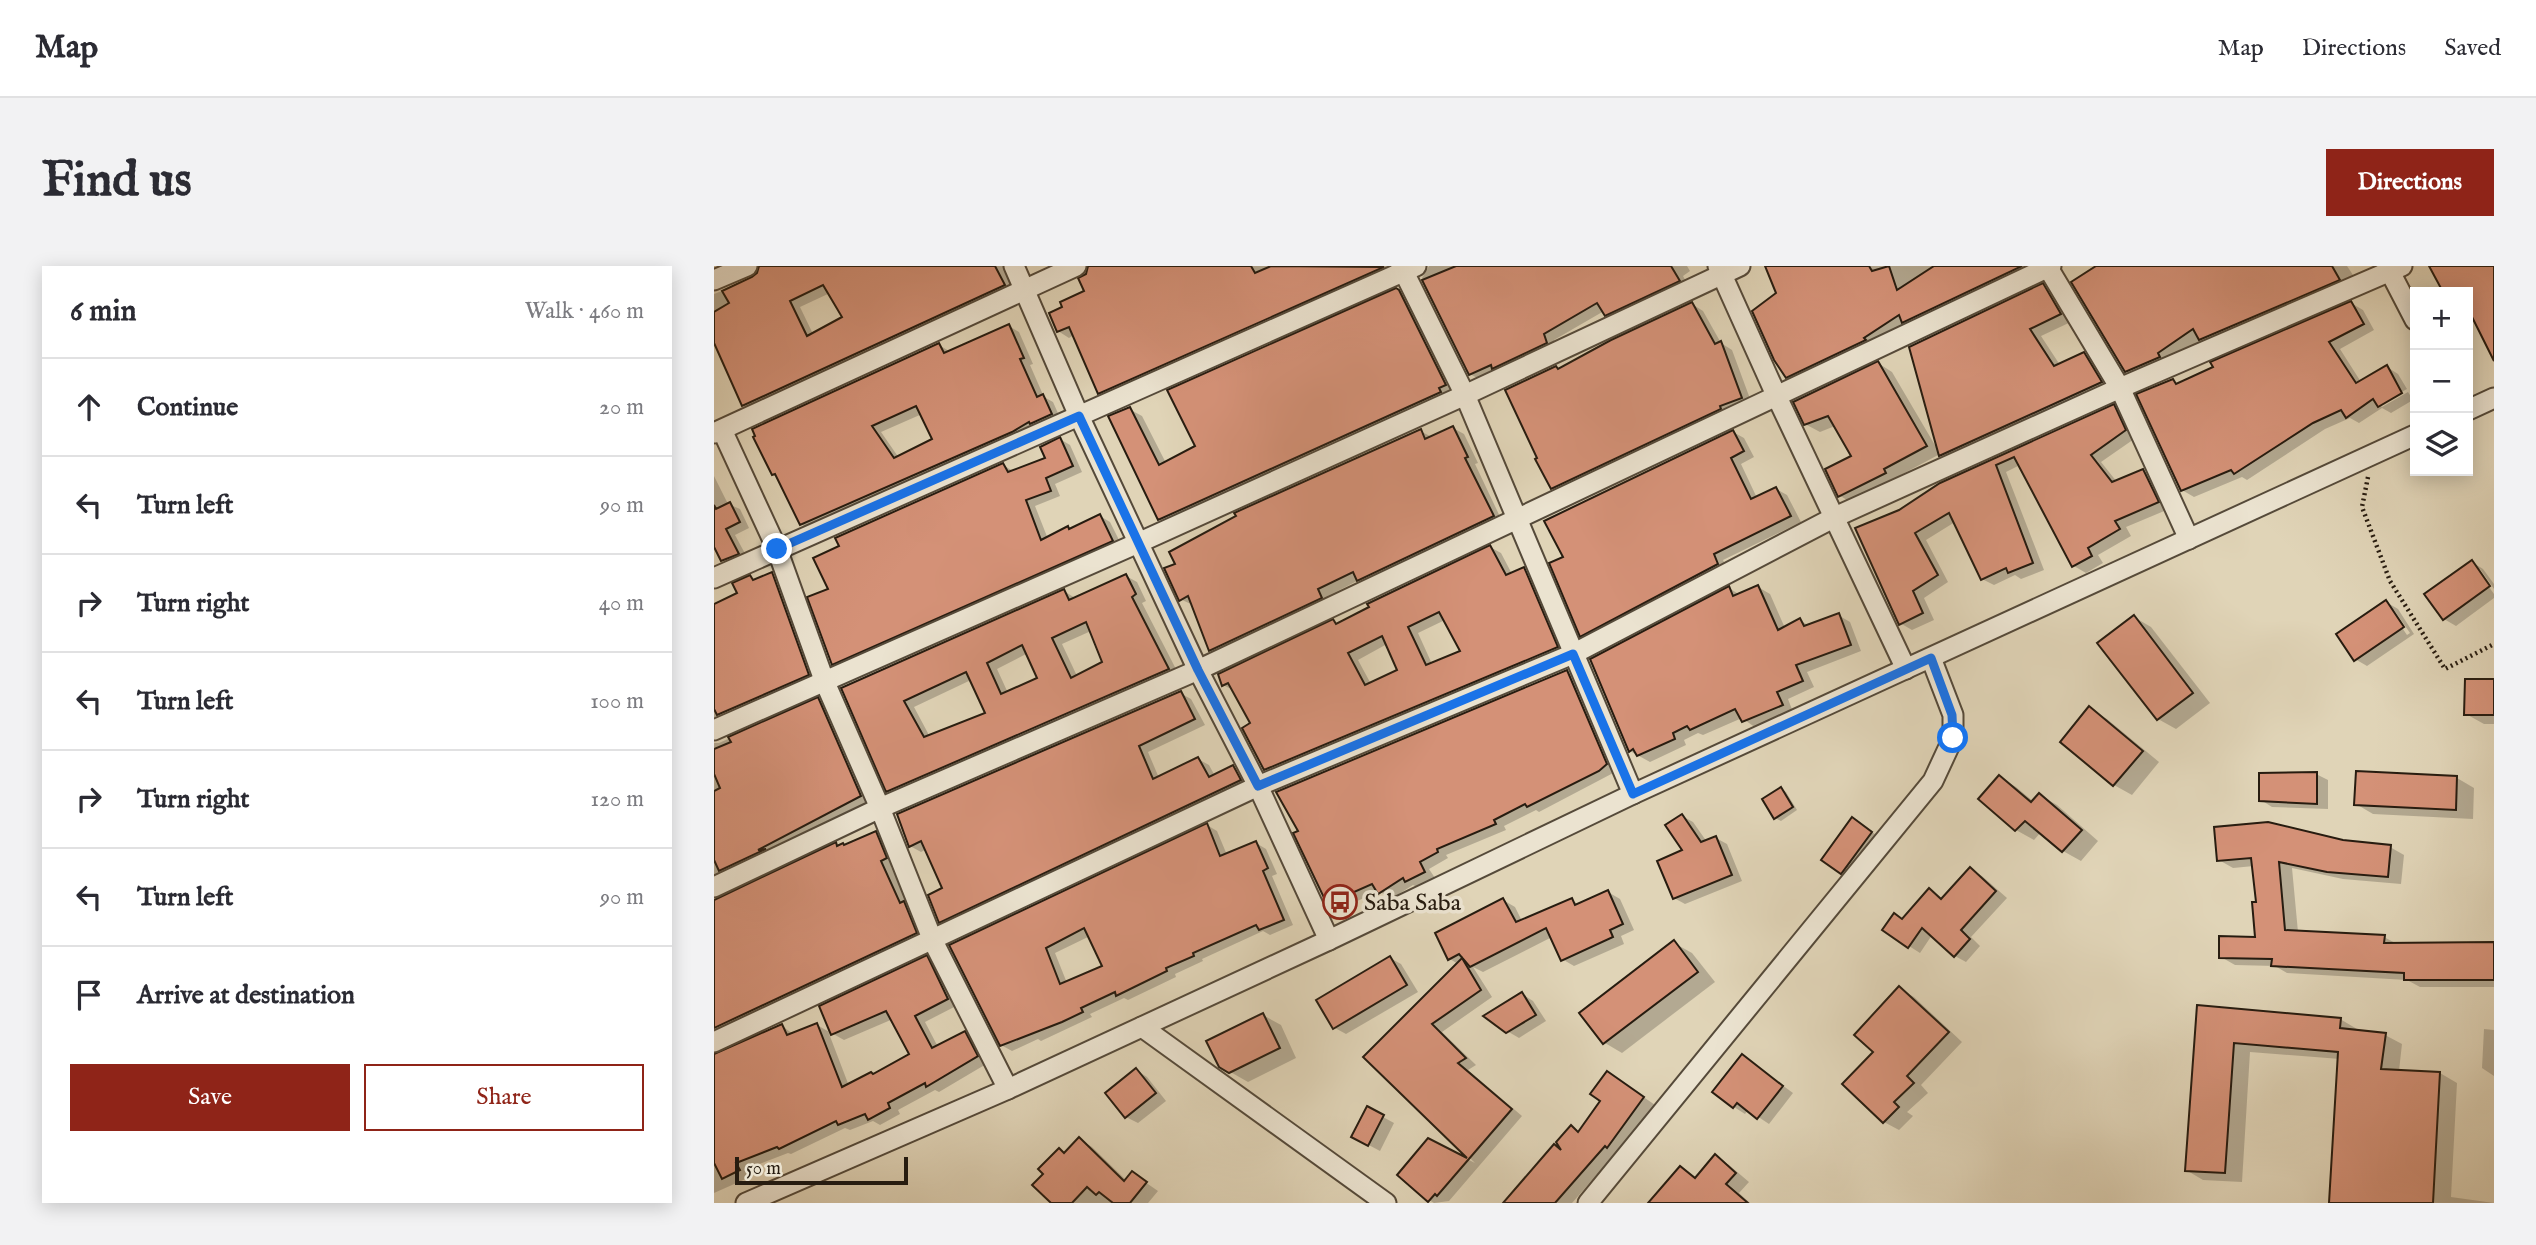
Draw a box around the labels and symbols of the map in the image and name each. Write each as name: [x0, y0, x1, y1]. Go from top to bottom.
route end: [761, 533, 792, 564]
route start: [1937, 722, 1968, 753]
bus stop icon: Saba Saba: [1321, 883, 1359, 921]
place label: Saba Saba: [1364, 888, 1462, 919]
scale bar: [735, 1154, 908, 1186]

